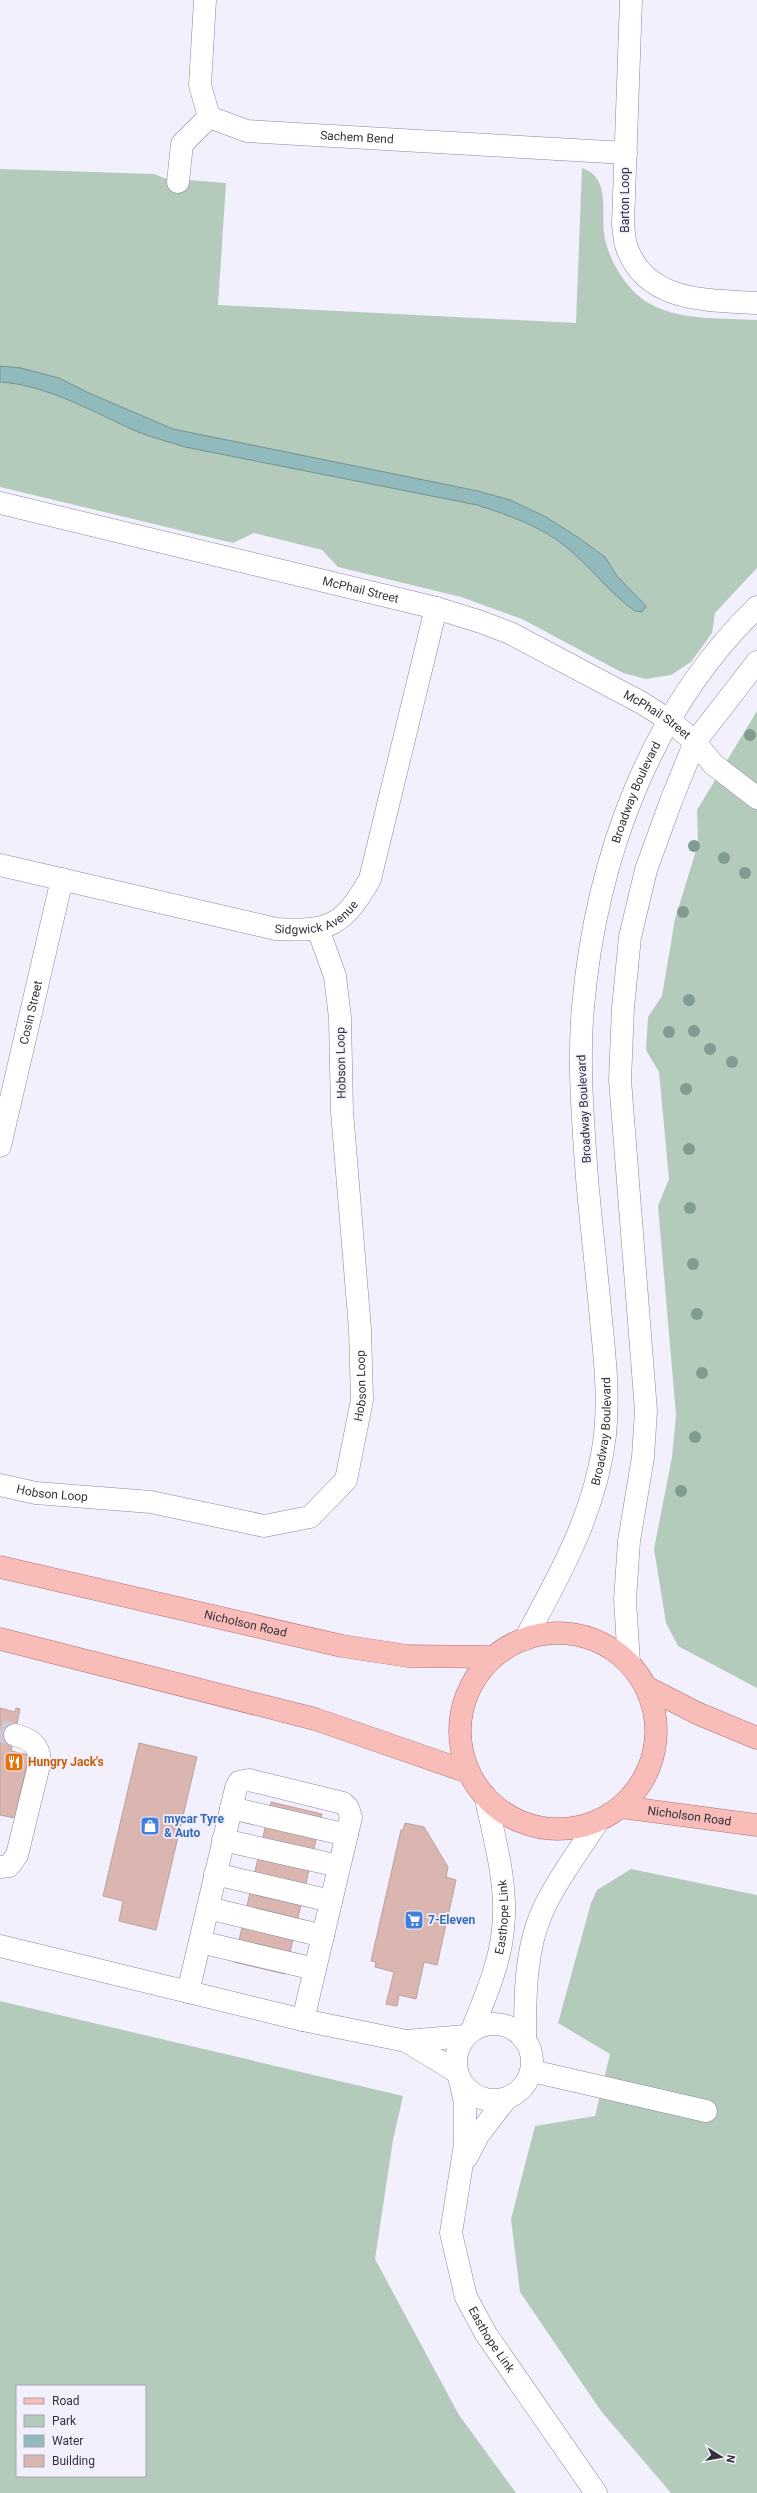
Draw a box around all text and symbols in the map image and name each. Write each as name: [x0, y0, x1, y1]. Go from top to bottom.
street label: Sachem Bend: [320, 128, 394, 147]
street label: Barton Loop: [618, 167, 632, 233]
street label: McPhail Street: [321, 574, 400, 606]
street label: McPhail Street: [621, 687, 693, 742]
street label: Broadway Boulevard: [609, 739, 663, 845]
street label: Sidgwick Avenue: [274, 898, 361, 937]
street label: Cosin Street: [17, 979, 45, 1046]
street label: Hobson Loop: [333, 1027, 349, 1099]
street label: Broadway Boulevard: [574, 1054, 594, 1164]
street label: Hobson Loop: [351, 1350, 369, 1423]
street label: Broadway Boulevard: [588, 1377, 614, 1487]
street label: Hobson Loop: [15, 1482, 89, 1504]
street label: Nicholson Road: [203, 1607, 288, 1640]
restaurant icon: Hungry Jack's: [3, 1751, 25, 1773]
place label: Hungry Jack's: [28, 1755, 104, 1769]
street label: Nicholson Road: [647, 1804, 732, 1829]
place label: mycar Tyre & Auto: [164, 1812, 224, 1840]
shop icon: mycar Tyre & Auto: [139, 1815, 161, 1837]
street label: Easthope Link: [492, 1878, 511, 1956]
supermarket icon: 7-Eleven: [403, 1909, 425, 1931]
place label: 7-Eleven: [428, 1913, 475, 1927]
street label: Easthope Link: [466, 2304, 518, 2376]
legend: [16, 2385, 146, 2477]
text: Road: [52, 2394, 80, 2408]
text: Park: [52, 2414, 77, 2428]
text: Water: [52, 2434, 83, 2448]
north arrow: [701, 2437, 741, 2477]
text: Building: [52, 2454, 95, 2468]
text: N: [723, 2454, 737, 2464]

